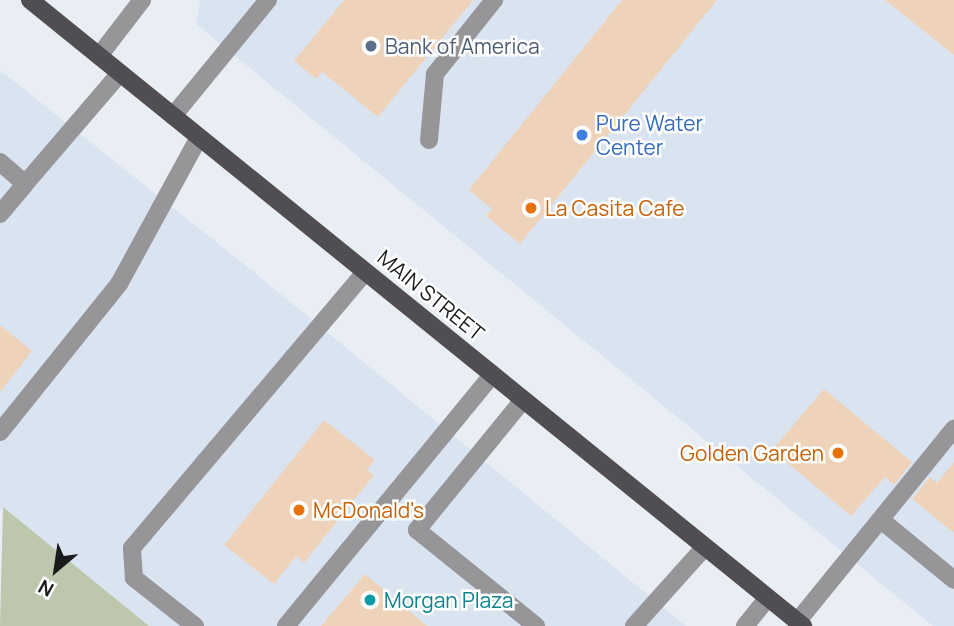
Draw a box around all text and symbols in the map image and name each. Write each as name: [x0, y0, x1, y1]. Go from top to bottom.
place label: Bank of America: [385, 33, 540, 59]
marker: Bank of America: [363, 38, 379, 54]
place label: Pure Water Center: [596, 110, 703, 160]
marker: Pure Water Center: [574, 127, 590, 143]
place label: La Casita Cafe: [545, 195, 684, 221]
marker: La Casita Cafe: [523, 200, 539, 216]
street label: MAIN STREET: [373, 244, 489, 346]
place label: Golden Garden: [680, 440, 824, 466]
marker: Golden Garden: [830, 445, 846, 461]
place label: McDonald's: [313, 497, 424, 523]
marker: McDonald's: [291, 502, 307, 518]
north arrow: [21, 535, 91, 605]
text: N: [34, 574, 58, 603]
place label: Morgan Plaza: [384, 587, 513, 613]
marker: Morgan Plaza: [362, 592, 378, 608]

